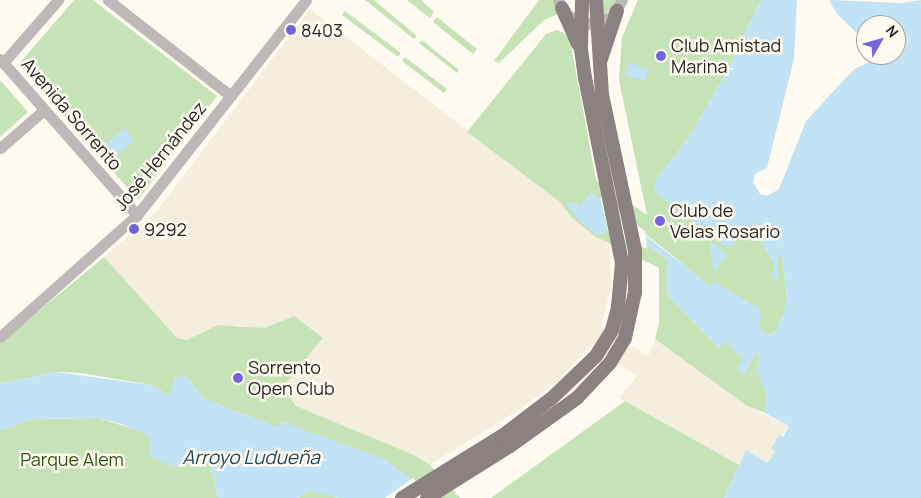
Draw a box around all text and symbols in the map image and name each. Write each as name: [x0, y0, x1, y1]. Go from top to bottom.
north arrow: [856, 15, 906, 65]
place label: 8403: [301, 19, 343, 41]
text: N: [882, 21, 903, 41]
marker: 8403: [285, 24, 297, 36]
place label: Club Amistad Marina: [671, 35, 781, 78]
marker: Club Amistad Marina: [655, 50, 667, 62]
street label: Avenida Sorrento: [17, 53, 127, 175]
street label: José Hernández: [109, 97, 211, 215]
place label: Club de Velas Rosario: [670, 200, 780, 242]
marker: Club de Velas Rosario: [654, 215, 666, 227]
place label: 9292: [144, 218, 187, 240]
marker: 9292: [128, 223, 140, 235]
place label: Sorrento Open Club: [248, 357, 335, 399]
marker: Sorrento Open Club: [232, 372, 244, 384]
water label: Arroyo Ludueña: [182, 447, 320, 469]
park label: Parque Alem: [20, 448, 124, 470]

